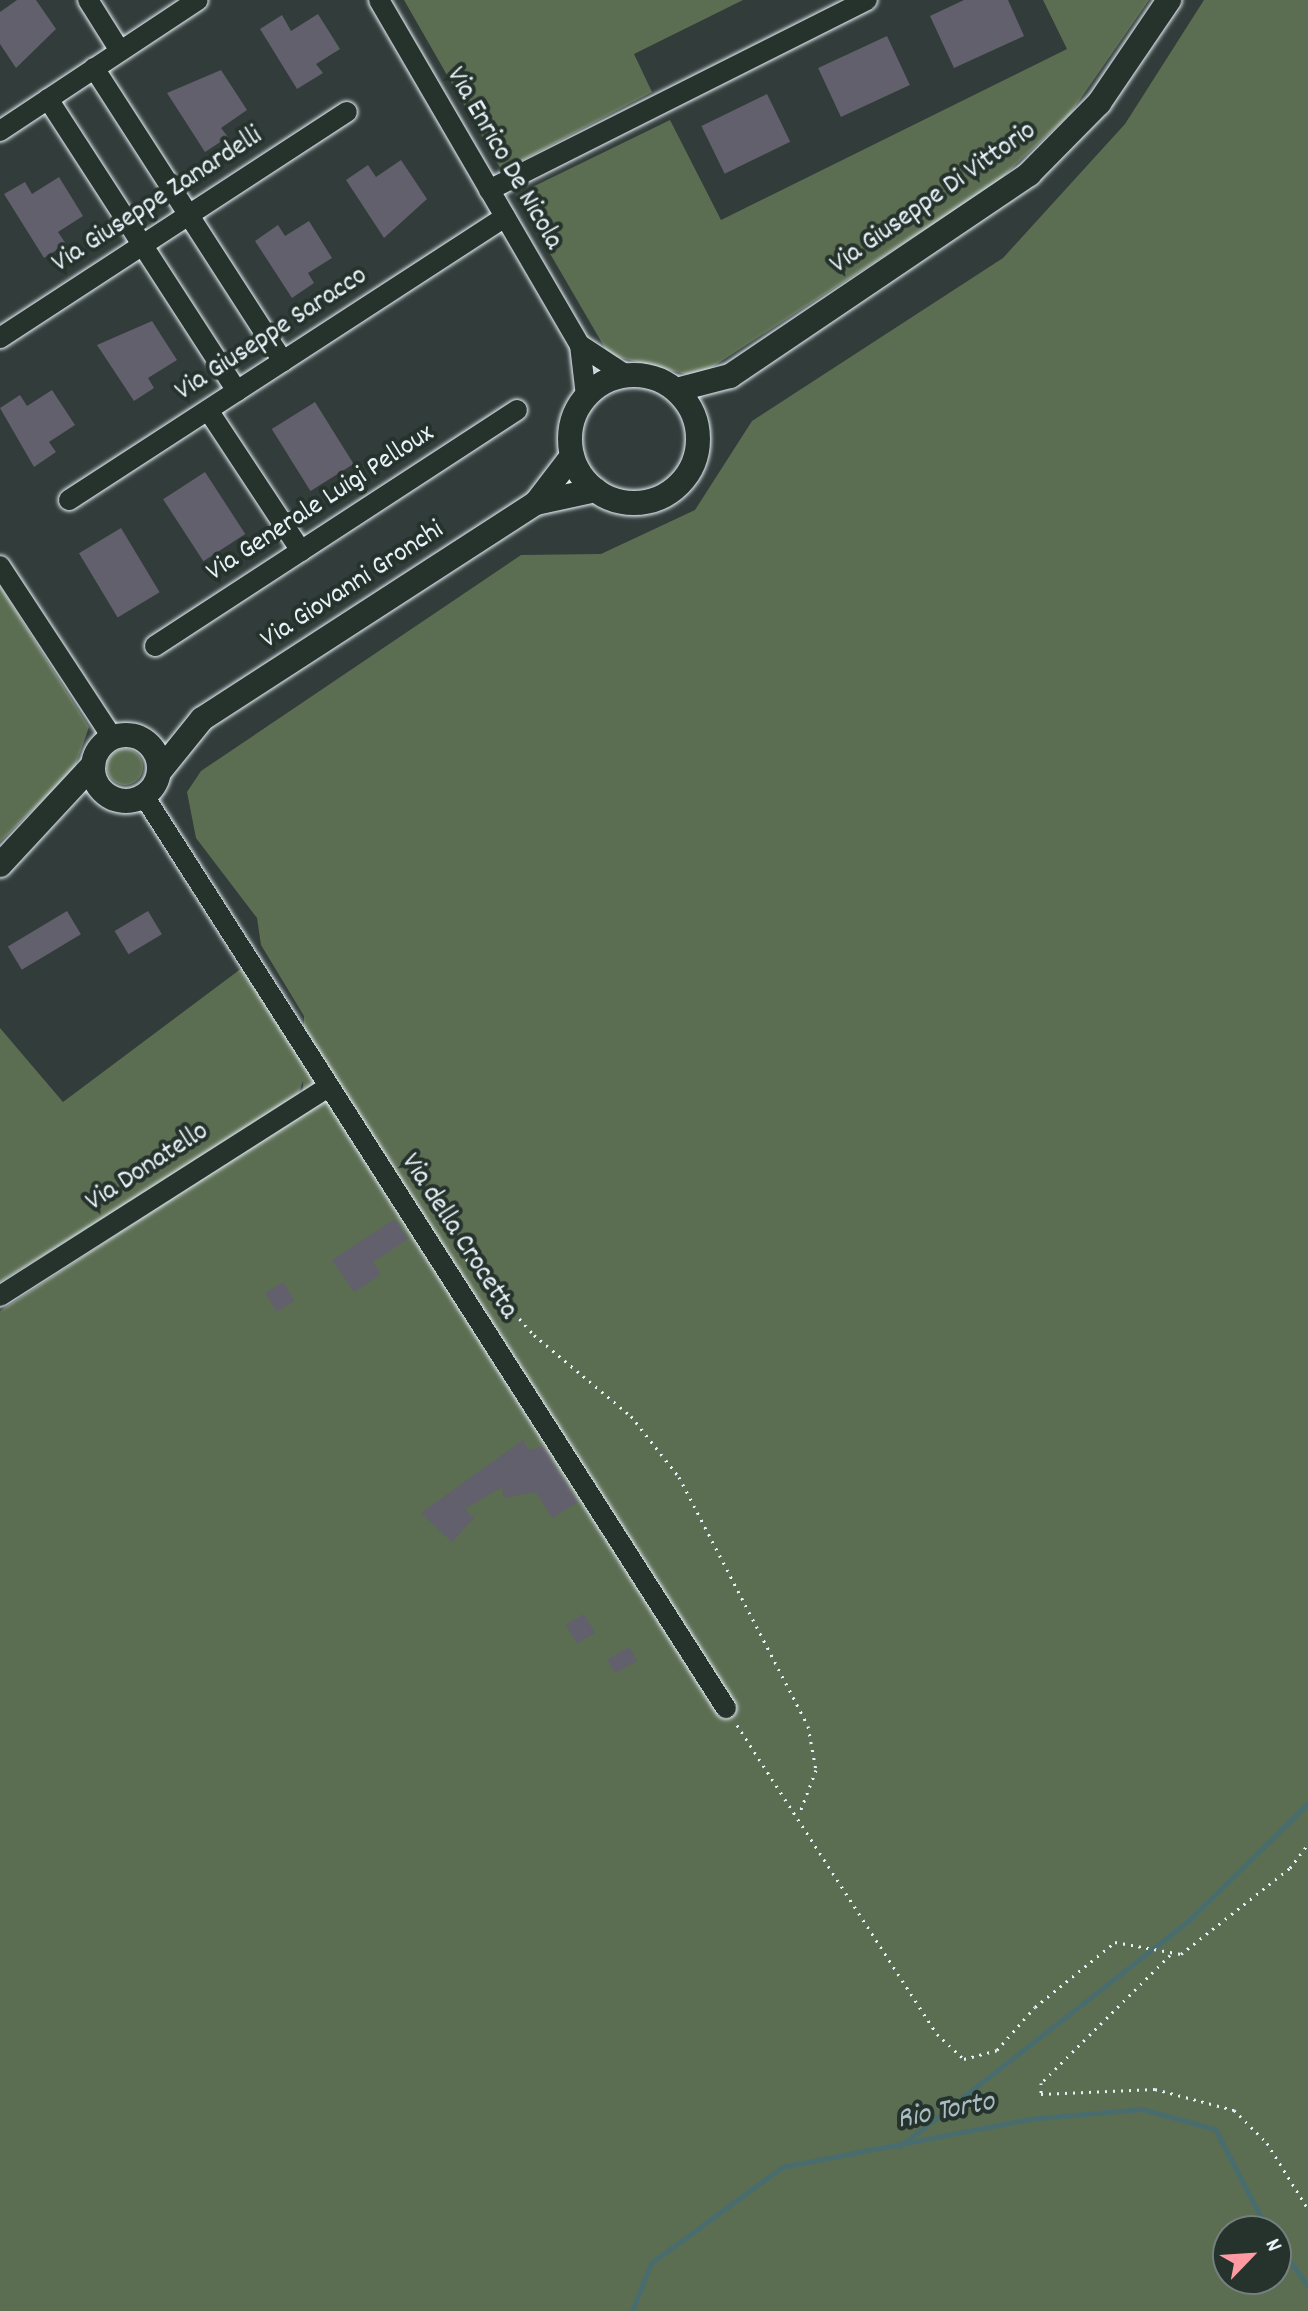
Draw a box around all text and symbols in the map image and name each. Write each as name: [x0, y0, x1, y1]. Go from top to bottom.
street label: Via Enrico De Nicola: [437, 62, 569, 256]
street label: Via Giuseppe Di Vittorio: [825, 115, 1043, 283]
street label: Via Giuseppe Zanardelli: [47, 120, 269, 282]
street label: Via Giuseppe Saracco: [170, 260, 374, 410]
street label: Via Generale Luigi Pelloux: [201, 418, 441, 590]
street label: Via Giovanni Gronchi: [255, 514, 451, 658]
street label: Via Donatello: [80, 1116, 216, 1220]
street label: Via della Crocetta: [392, 1148, 524, 1326]
water label: Rio Torto: [894, 2086, 998, 2140]
north arrow: [1212, 2215, 1292, 2295]
text: N: [1256, 2234, 1289, 2257]

